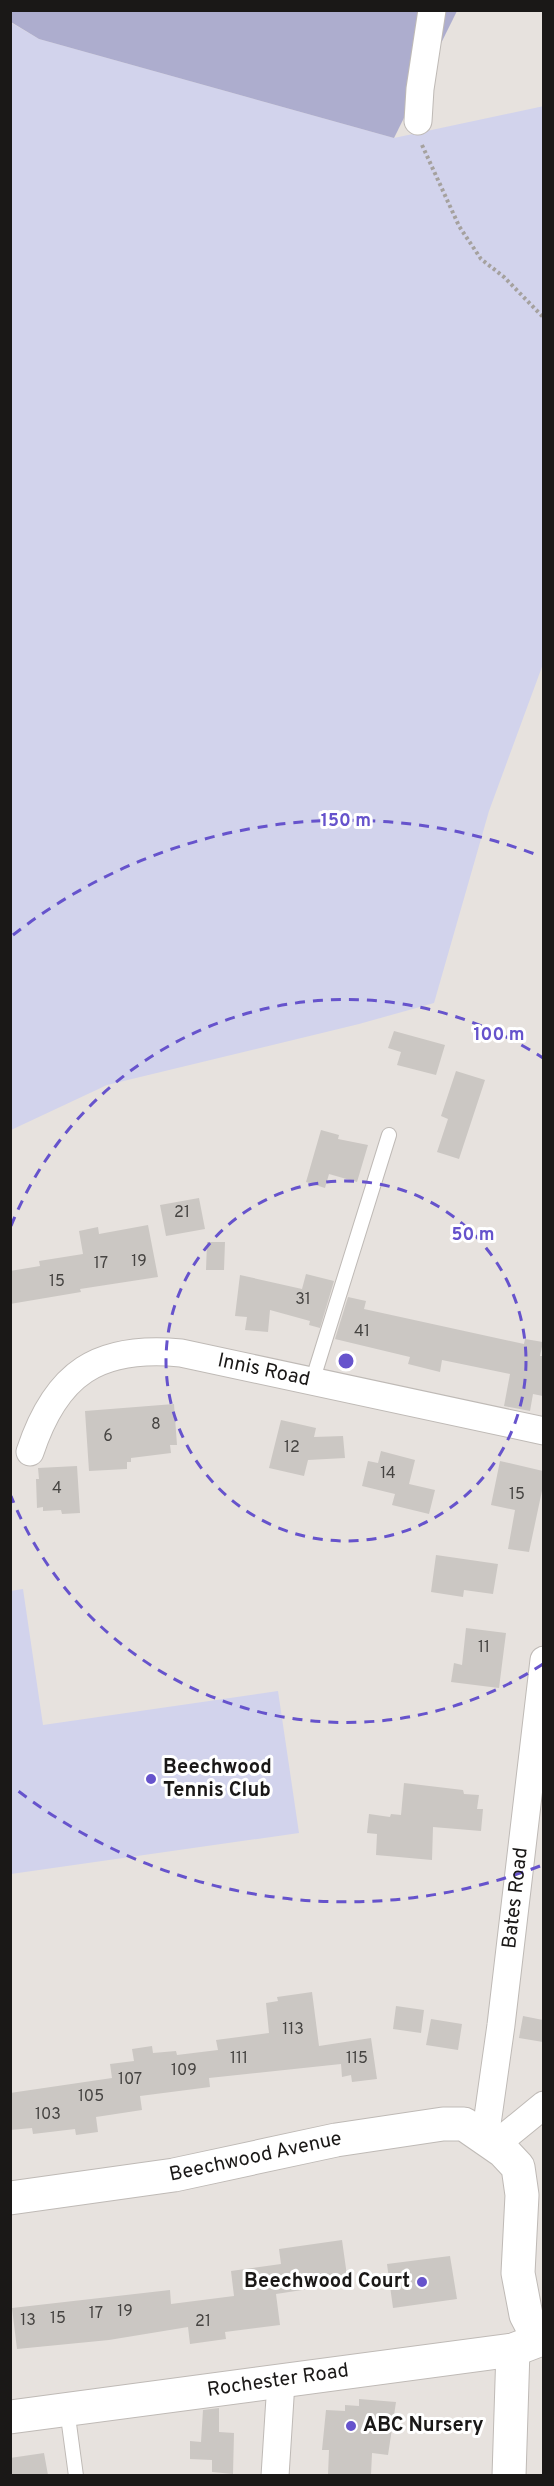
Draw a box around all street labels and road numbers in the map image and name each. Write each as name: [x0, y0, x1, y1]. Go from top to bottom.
street label: Innis Road: [215, 1348, 312, 1393]
street label: Bates Road: [497, 1846, 535, 1950]
street label: Beechwood Avenue: [167, 2126, 343, 2189]
street label: Rochester Road: [206, 2358, 350, 2404]

